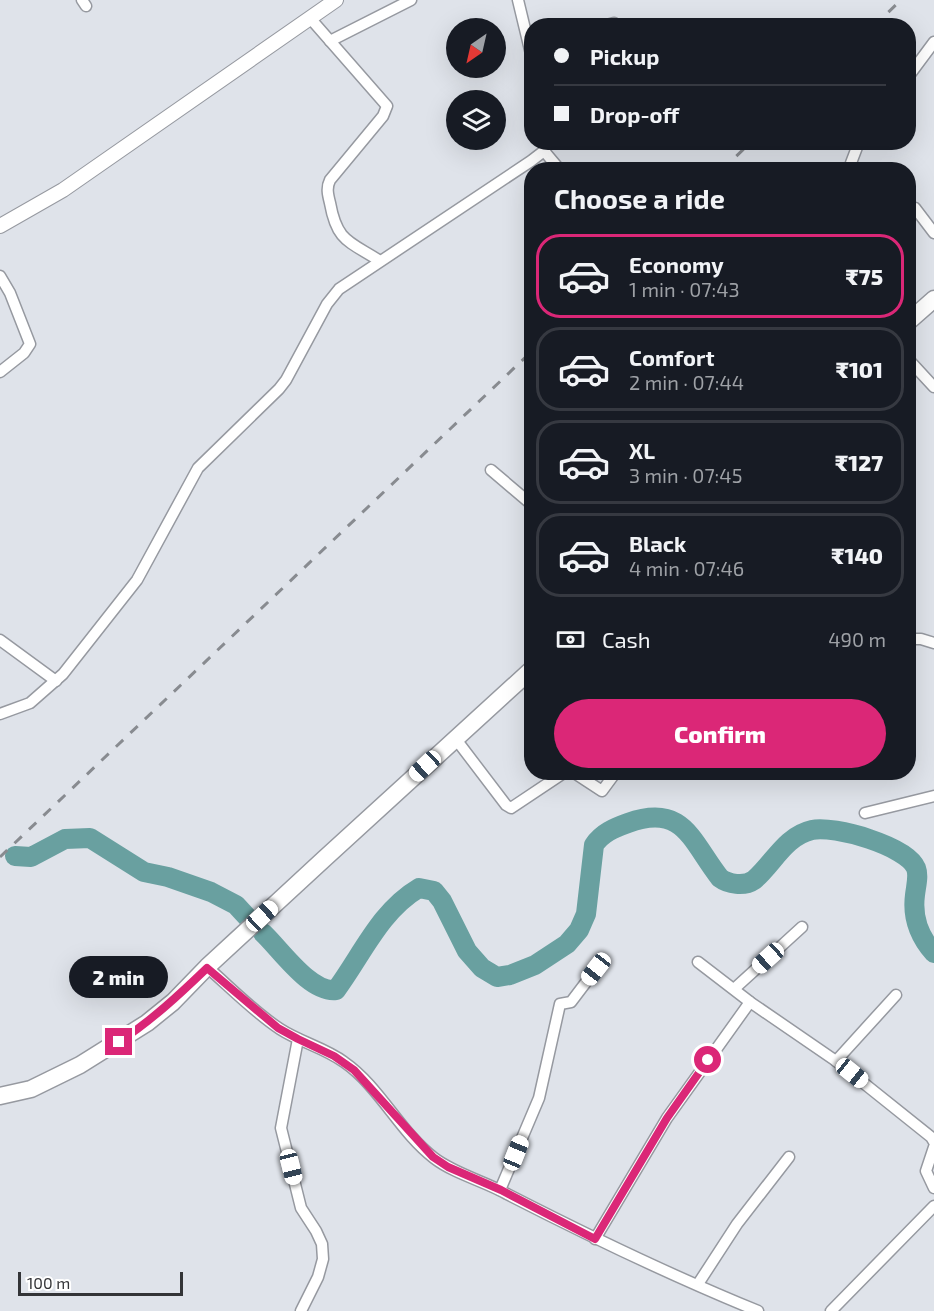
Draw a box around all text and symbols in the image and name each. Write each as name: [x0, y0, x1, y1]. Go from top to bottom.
north arrow: [446, 18, 506, 78]
map controls: [446, 18, 506, 150]
text: Pickup: [590, 43, 659, 69]
button: layers: [446, 90, 506, 150]
text: Drop-off: [590, 101, 679, 127]
text: Choose a ride: [554, 182, 725, 214]
icon: car: [557, 249, 611, 303]
text: Economy: [629, 251, 724, 277]
text: ₹75: [846, 263, 883, 289]
text: 1 min · 07:43: [629, 277, 740, 301]
icon: car: [557, 342, 611, 396]
text: Comfort: [629, 344, 714, 370]
text: ₹101: [836, 356, 883, 382]
text: 2 min · 07:44: [629, 370, 744, 394]
icon: car: [557, 435, 611, 489]
text: XL: [629, 437, 655, 463]
text: ₹127: [835, 449, 883, 475]
text: 3 min · 07:45: [629, 463, 742, 487]
icon: car: [557, 528, 611, 582]
text: Black: [629, 530, 686, 556]
text: ₹140: [831, 542, 883, 568]
text: 4 min · 07:46: [629, 556, 744, 580]
icon: cash: [554, 623, 587, 656]
text: Cash: [602, 626, 651, 652]
text: 490 m: [828, 627, 886, 651]
button: Confirm: [554, 699, 886, 768]
car: [406, 747, 444, 785]
car: [243, 897, 281, 935]
car: [749, 939, 787, 977]
car: [578, 949, 614, 989]
callout: 2 min: [70, 955, 168, 997]
text: 2 min: [93, 965, 144, 989]
route end: [105, 1028, 132, 1055]
route start: [694, 1046, 721, 1073]
car: [832, 1055, 872, 1091]
car: [501, 1133, 531, 1173]
car: [278, 1147, 304, 1187]
scale bar: [18, 1269, 183, 1296]
text: 100 m: [27, 1273, 70, 1292]

